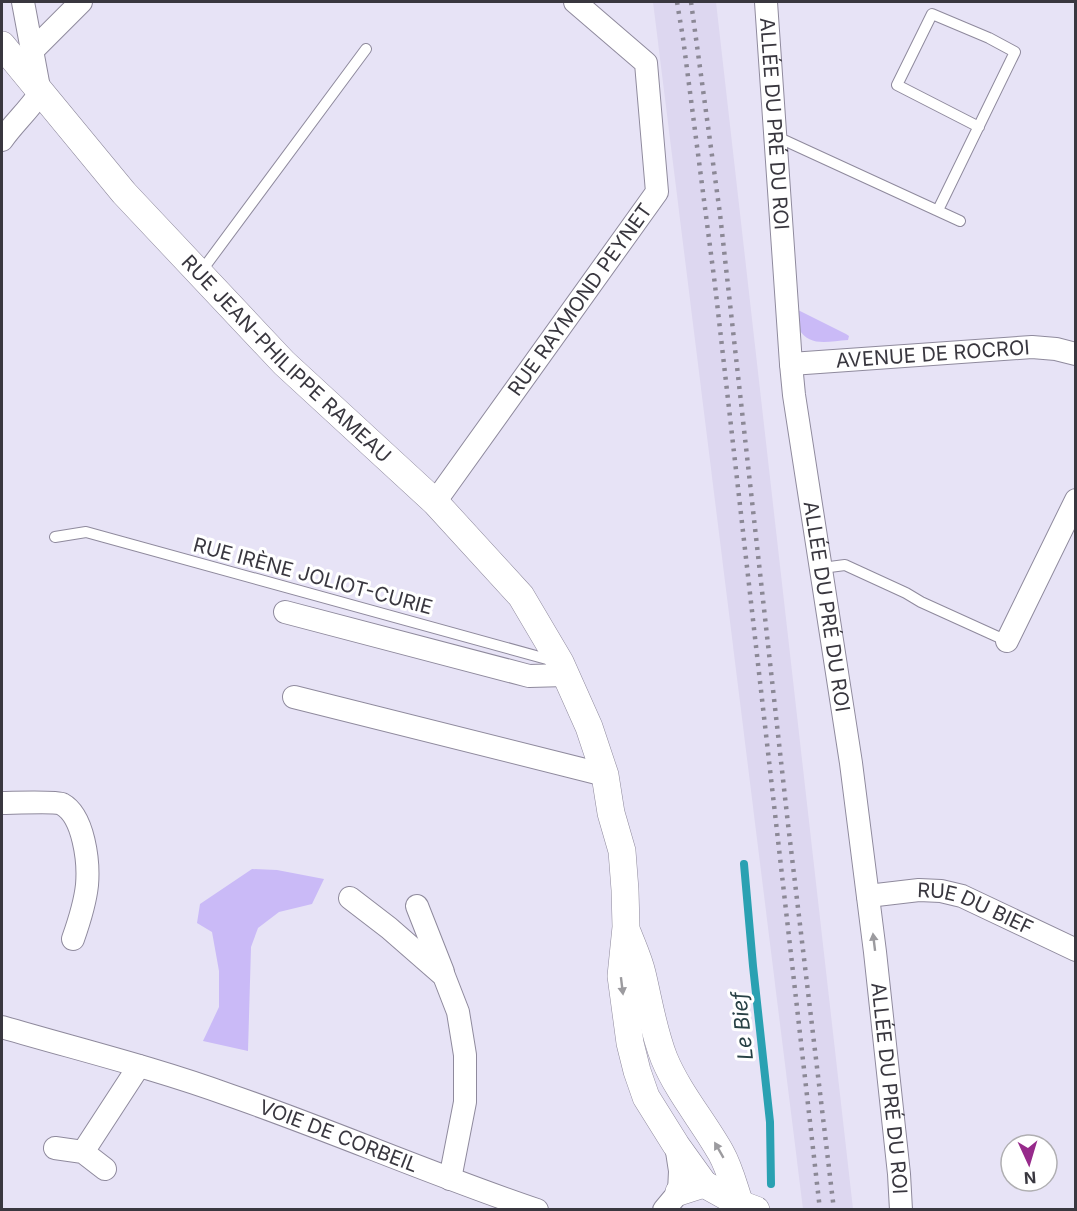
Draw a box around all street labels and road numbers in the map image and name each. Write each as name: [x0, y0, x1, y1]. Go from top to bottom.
street label: ALLÉE DU PRÉ DU ROI: [755, 17, 794, 231]
street label: RUE RAYMOND PEYNET: [503, 199, 657, 401]
street label: RUE JEAN-PHILIPPE RAMEAU: [177, 250, 396, 467]
street label: AVENUE DE ROCROI: [835, 335, 1030, 373]
street label: ALLÉE DU PRÉ DU ROI: [799, 499, 855, 713]
street label: RUE IRÈNE JOLIOT-CURIE: [191, 531, 436, 620]
street label: RUE DU BIEF: [917, 878, 1037, 940]
street label: ALLÉE DU PRÉ DU ROI: [866, 981, 912, 1195]
street label: VOIE DE CORBEIL: [256, 1095, 421, 1177]

